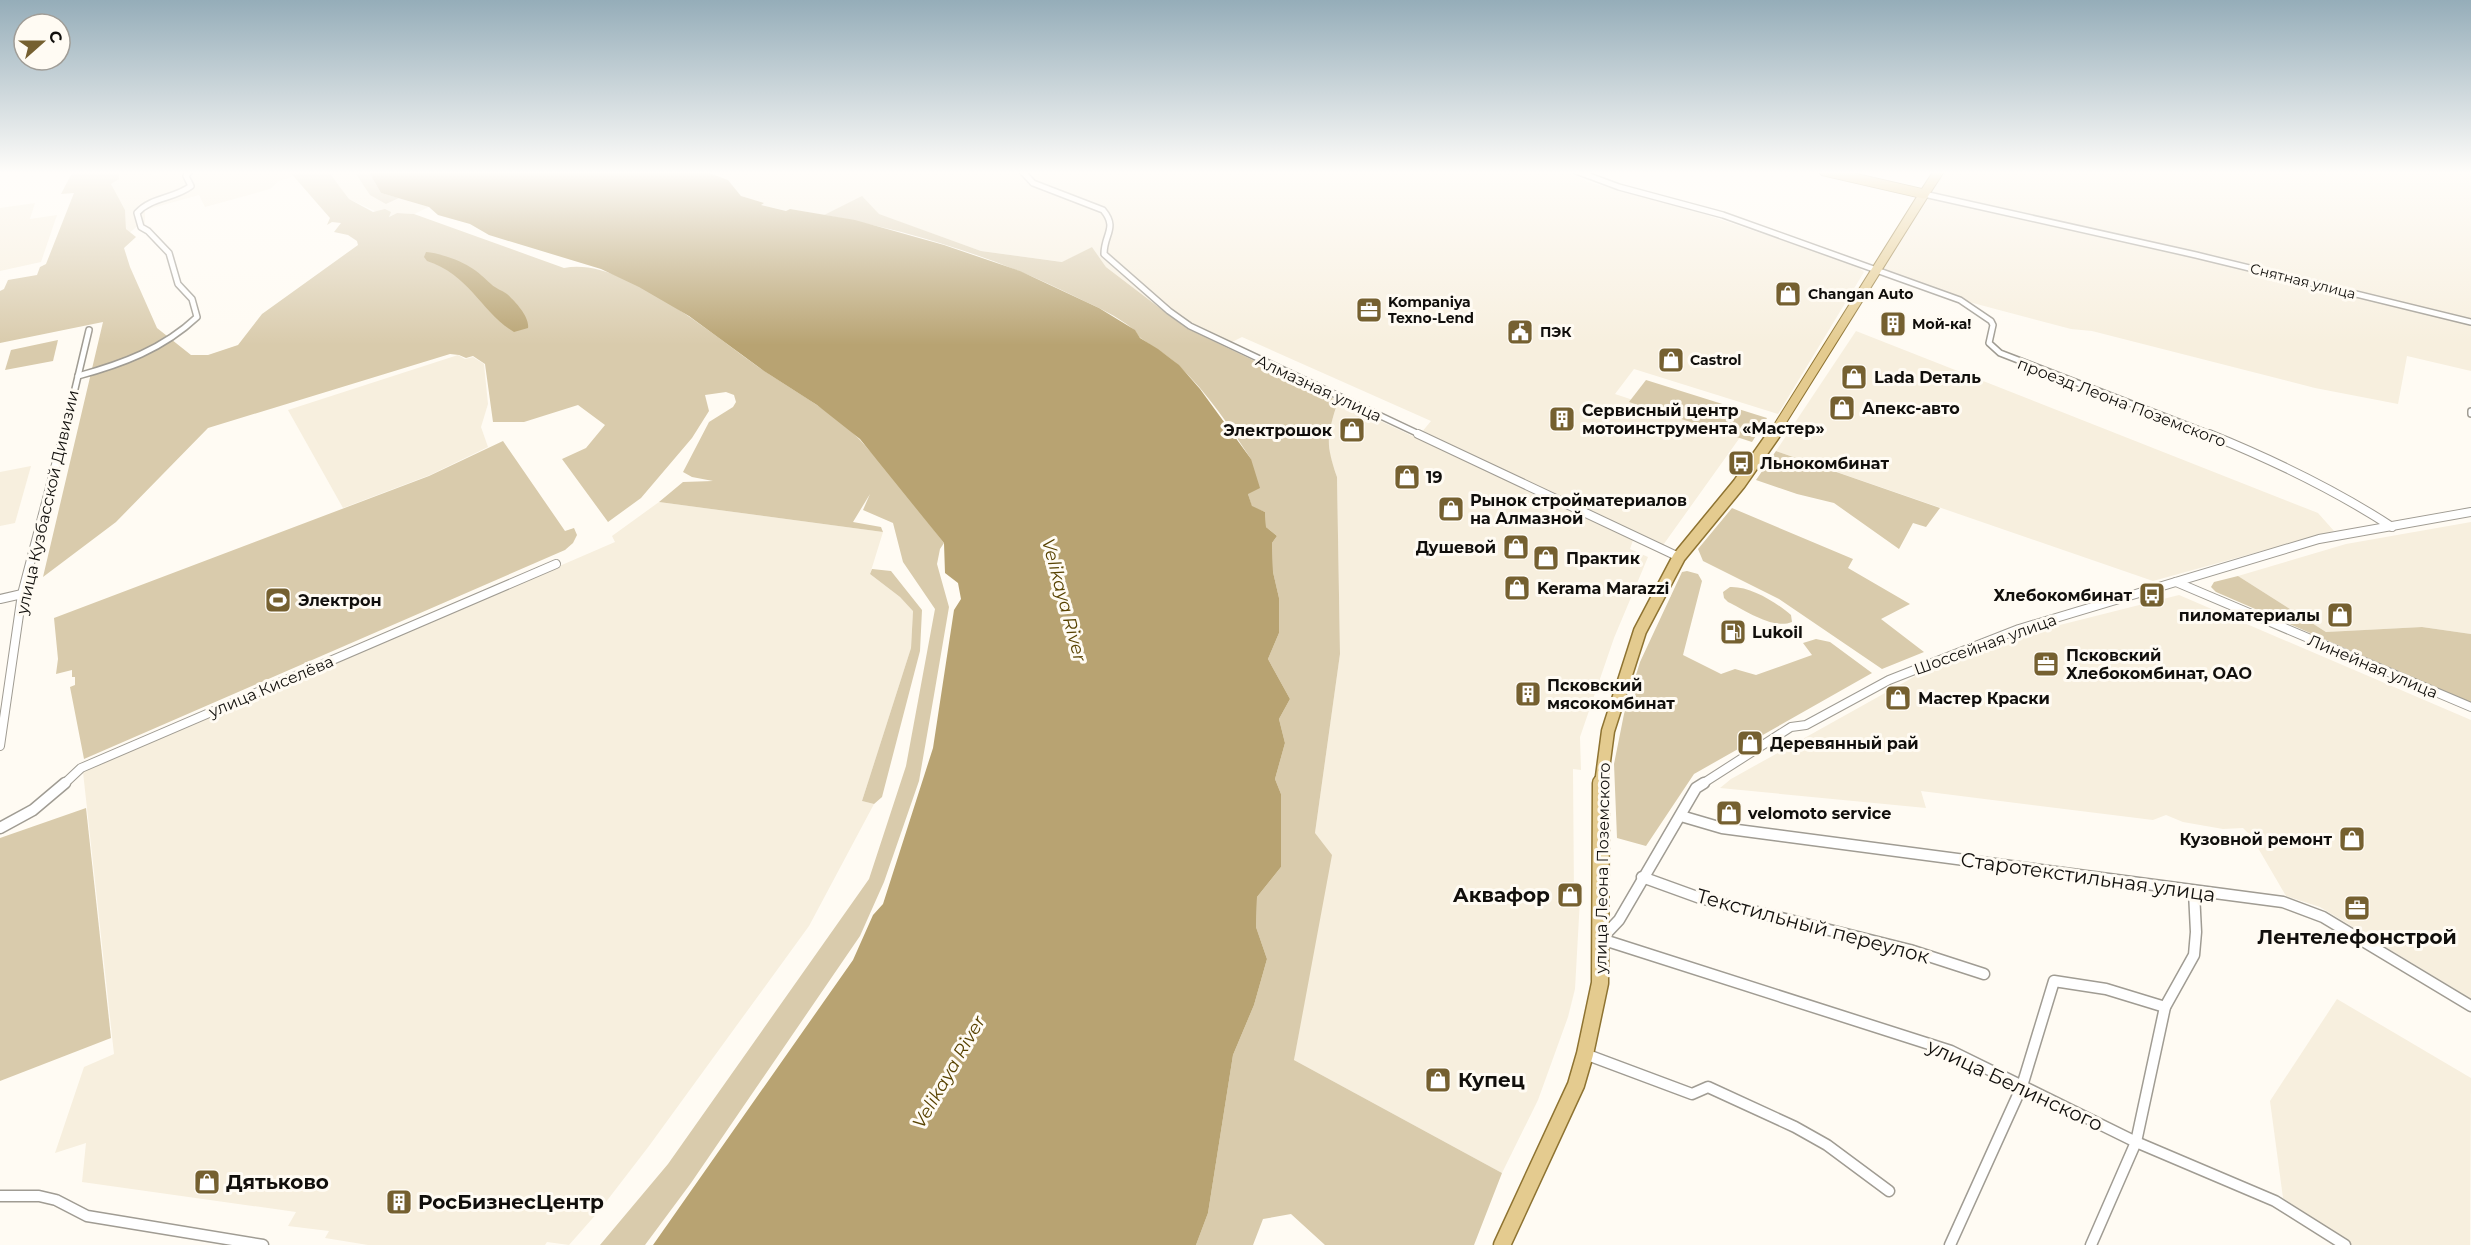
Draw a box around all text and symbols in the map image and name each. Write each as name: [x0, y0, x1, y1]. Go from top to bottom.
north arrow: [12, 12, 72, 72]
text: С: [45, 28, 67, 46]
street label: Снятная улица: [2248, 259, 2358, 303]
shop icon: Changan Auto: [1773, 279, 1803, 309]
place label: Changan Auto: [1808, 285, 1913, 303]
place label: Kompaniya Texno-Lend: [1388, 293, 1474, 327]
office icon: Kompaniya Texno-Lend: [1354, 295, 1384, 325]
building icon: Мой-ка!: [1878, 309, 1908, 339]
place label: Мой-ка!: [1912, 315, 1971, 333]
public building icon: ПЭК: [1505, 317, 1535, 347]
place label: ПЭК: [1540, 323, 1572, 341]
shop icon: Castrol: [1656, 345, 1686, 375]
street label: Алмазная улица: [1253, 351, 1385, 426]
place label: Castrol: [1690, 351, 1742, 369]
street label: проезд Леона Поземского: [2015, 354, 2229, 451]
shop icon: Lada Dеталь: [1839, 362, 1869, 392]
place label: Lada Dеталь: [1874, 368, 1981, 387]
street label: улица Кузбасской Дивизии: [12, 388, 83, 617]
shop icon: Апекс-авто: [1827, 393, 1857, 423]
place label: Апекс-авто: [1862, 399, 1960, 418]
place label: Сервисный центр мотоинструмента «Мастер»: [1582, 401, 1825, 438]
building icon: Сервисный центр мотоинструмента «Мастер»: [1547, 404, 1577, 434]
shop icon: Электрошок: [1337, 415, 1367, 445]
place label: Электрошок: [1223, 421, 1333, 440]
bus stop icon: Льнокомбинат: [1726, 448, 1756, 478]
place label: Льнокомбинат: [1760, 454, 1889, 473]
shop icon: 19: [1392, 462, 1422, 492]
place label: 19: [1426, 468, 1442, 487]
place label: Рынок стройматериалов на Алмазной: [1470, 491, 1687, 528]
shop icon: Рынок стройматериалов на Алмазной: [1436, 494, 1466, 524]
shop icon: Душевой: [1501, 532, 1531, 562]
water label: Velikaya River: [1037, 536, 1091, 665]
place label: Душевой: [1416, 538, 1496, 557]
shop icon: Практик: [1531, 543, 1561, 573]
place label: Практик: [1566, 549, 1641, 568]
shop icon: Kerama Marazzi: [1502, 573, 1532, 603]
place label: Kerama Marazzi: [1537, 579, 1669, 598]
bus stop icon: Хлебокомбинат: [2137, 580, 2167, 610]
sports icon: Электрон: [263, 585, 293, 615]
place label: Хлебокомбинат: [1993, 586, 2132, 605]
place label: Электрон: [298, 591, 382, 610]
shop icon: пиломатериалы: [2325, 600, 2355, 630]
place label: пиломатериалы: [2179, 606, 2320, 625]
street label: Шоссейная улица: [1911, 610, 2059, 679]
fuel station icon: Lukoil: [1718, 617, 1748, 647]
place label: Lukoil: [1752, 623, 1803, 642]
street label: Линейная улица: [2305, 631, 2441, 702]
place label: Псковский Хлебокомбинат, ОАО: [2066, 646, 2252, 683]
office icon: Псковский Хлебокомбинат, ОАО: [2031, 649, 2061, 679]
street label: улица Киселёва: [205, 652, 337, 722]
place label: Псковский мясокомбинат: [1547, 676, 1675, 713]
building icon: Псковский мясокомбинат: [1513, 679, 1543, 709]
shop icon: Мастер Краски: [1883, 683, 1913, 713]
place label: Мастер Краски: [1918, 689, 2050, 708]
shop icon: Деревянный рай: [1735, 728, 1765, 758]
place label: Деревянный рай: [1770, 734, 1919, 753]
street label: улица Леона Поземского: [1591, 762, 1614, 975]
shop icon: velomoto service: [1714, 798, 1744, 828]
place label: velomoto service: [1747, 804, 1891, 823]
shop icon: Кузовной ремонт: [2337, 824, 2367, 854]
place label: Кузовной ремонт: [2180, 830, 2332, 849]
street label: Старотекстильная улица: [1959, 847, 2217, 907]
shop icon: Аквафор: [1555, 880, 1585, 910]
place label: Аквафор: [1453, 883, 1550, 907]
street label: Текстильный переулок: [1694, 883, 1932, 969]
office icon: Лентелефонстрой: [2342, 893, 2372, 923]
place label: Лентелефонстрой: [2257, 925, 2457, 949]
water label: Velikaya River: [908, 1011, 991, 1132]
street label: улица Белинского: [1922, 1033, 2107, 1136]
shop icon: Купец: [1423, 1065, 1453, 1095]
place label: Купец: [1458, 1068, 1525, 1092]
shop icon: Дятьково: [192, 1167, 222, 1197]
place label: Дятьково: [226, 1170, 329, 1194]
building icon: РосБизнесЦентр: [384, 1187, 414, 1217]
place label: РосБизнесЦентр: [418, 1190, 604, 1214]

